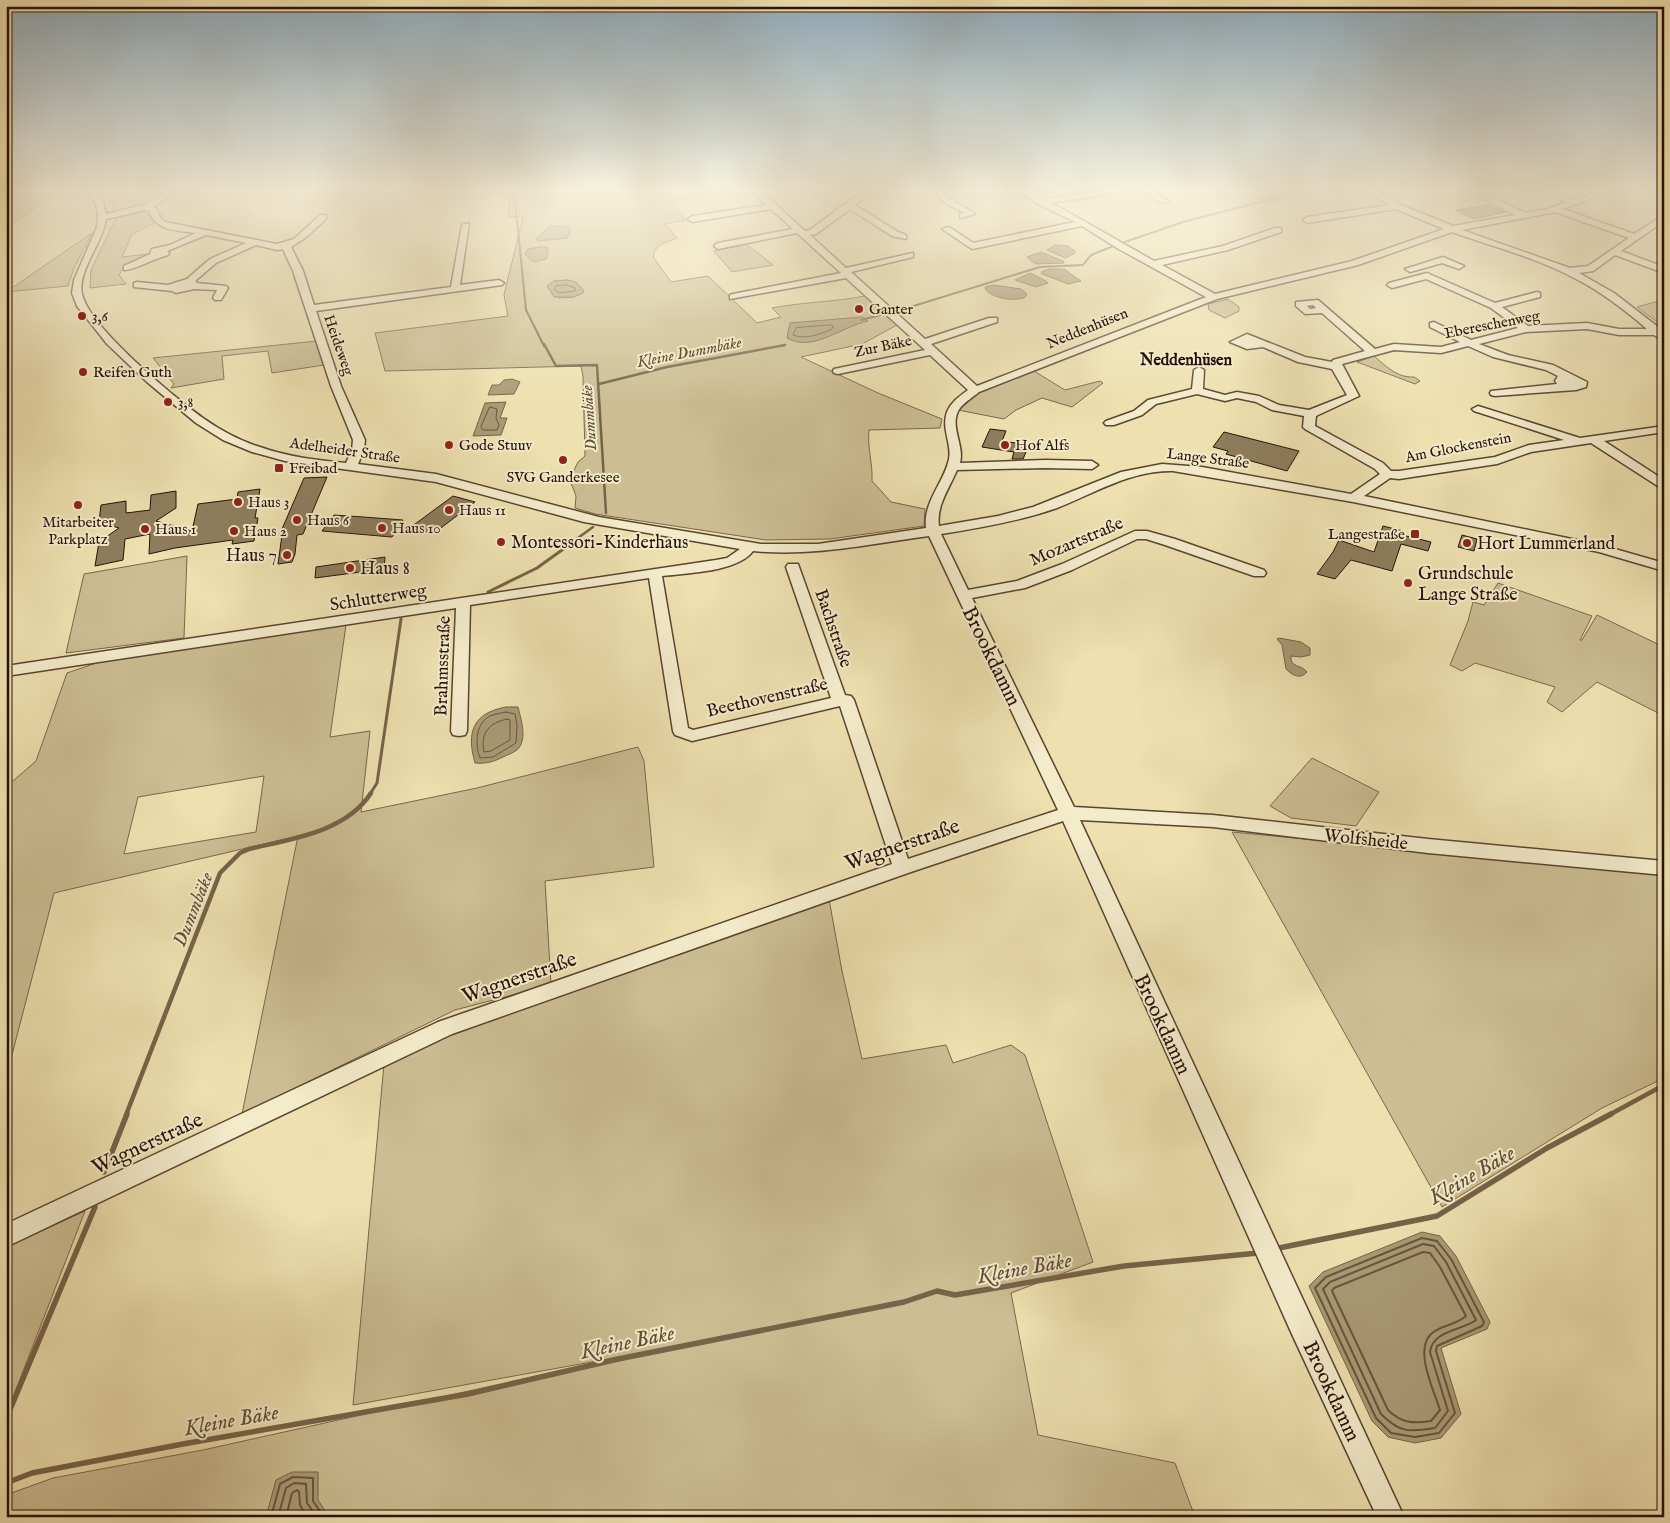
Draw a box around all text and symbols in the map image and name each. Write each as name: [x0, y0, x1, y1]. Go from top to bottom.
place label: Ganter: [869, 300, 913, 319]
marker: Ganter: [853, 303, 865, 315]
street label: Neddenhüsen: [1044, 304, 1131, 353]
street label: Ebereschenweg: [1443, 306, 1542, 343]
place label: 3,6: [92, 307, 109, 326]
marker: 3,6: [76, 310, 88, 322]
street label: Heideweg: [319, 312, 358, 379]
street label: Zur Bäke: [853, 331, 914, 362]
water label: Kleine Dummbäke: [634, 333, 744, 373]
district label: Neddenhüsen: [1139, 351, 1232, 371]
place label: Reifen Guth: [93, 363, 172, 382]
marker: Reifen Guth: [77, 366, 89, 378]
water label: Dummbäke: [578, 384, 602, 451]
place label: 3,8: [178, 393, 194, 412]
marker: 3,8: [162, 396, 174, 408]
street label: Am Glockenstein: [1403, 428, 1513, 467]
street label: Adelheider Straße: [288, 433, 401, 468]
place label: Gode Stuuv: [459, 436, 533, 455]
place label: Hof Alfs: [1015, 436, 1069, 455]
marker: Gode Stuuv: [443, 439, 455, 451]
marker: Hof Alfs: [999, 439, 1011, 451]
street label: Lange Straße: [1166, 444, 1250, 473]
marker: SVG Ganderkesee: [557, 454, 569, 466]
place label: Freibad: [289, 459, 338, 478]
marker: Freibad: [273, 462, 285, 474]
place label: SVG Ganderkesee: [506, 468, 620, 487]
place label: Haus 3: [248, 493, 289, 512]
marker: Haus 3: [232, 496, 244, 508]
marker: Mitarbeiter Parkplatz: [72, 499, 84, 511]
place label: Haus 11: [459, 501, 506, 520]
marker: Haus 11: [443, 504, 455, 516]
place label: Haus 6: [307, 511, 350, 530]
street label: Mozartstraße: [1026, 512, 1127, 572]
place label: Mitarbeiter Parkplatz: [42, 513, 114, 549]
marker: Haus 6: [291, 514, 303, 526]
place label: Haus 10: [392, 519, 441, 538]
place label: Haus 1: [155, 520, 196, 539]
place label: Haus 2: [244, 522, 287, 541]
marker: Haus 10: [376, 522, 388, 534]
marker: Haus 1: [139, 523, 151, 535]
marker: Haus 2: [228, 525, 240, 537]
place label: Langestraße: [1328, 525, 1405, 544]
marker: Langestraße: [1409, 528, 1421, 540]
place label: Montessori-Kinderhaus: [511, 532, 688, 555]
place label: Hort Lummerland: [1477, 533, 1616, 556]
marker: Montessori-Kinderhaus: [495, 536, 507, 548]
marker: Hort Lummerland: [1461, 537, 1473, 549]
place label: Haus 7: [226, 545, 277, 568]
marker: Haus 7: [281, 549, 293, 561]
place label: Haus 8: [360, 558, 410, 581]
marker: Haus 8: [344, 562, 356, 574]
place label: Grundschule Lange Straße: [1418, 563, 1517, 607]
marker: Grundschule Lange Straße: [1402, 577, 1414, 589]
street label: Schlutterweg: [328, 579, 429, 617]
street label: Bachstraße: [808, 586, 857, 671]
street label: Brookdamm: [955, 602, 1026, 711]
street label: Brahmsstraße: [430, 615, 457, 717]
street label: Beethovenstraße: [704, 673, 830, 724]
street label: Wagnerstraße: [842, 813, 964, 878]
street label: Wolfsheide: [1323, 825, 1409, 856]
water label: Dummbäke: [168, 868, 220, 950]
street label: Wagnerstraße: [459, 946, 581, 1011]
street label: Brookdamm: [1127, 970, 1197, 1079]
street label: Wagnerstraße: [88, 1107, 208, 1182]
water label: Kleine Bäke: [1423, 1139, 1521, 1212]
water label: Kleine Bäke: [974, 1247, 1074, 1291]
water label: Kleine Bäke: [577, 1319, 678, 1367]
street label: Brookdamm: [1296, 1337, 1366, 1446]
water label: Kleine Bäke: [181, 1399, 281, 1443]

